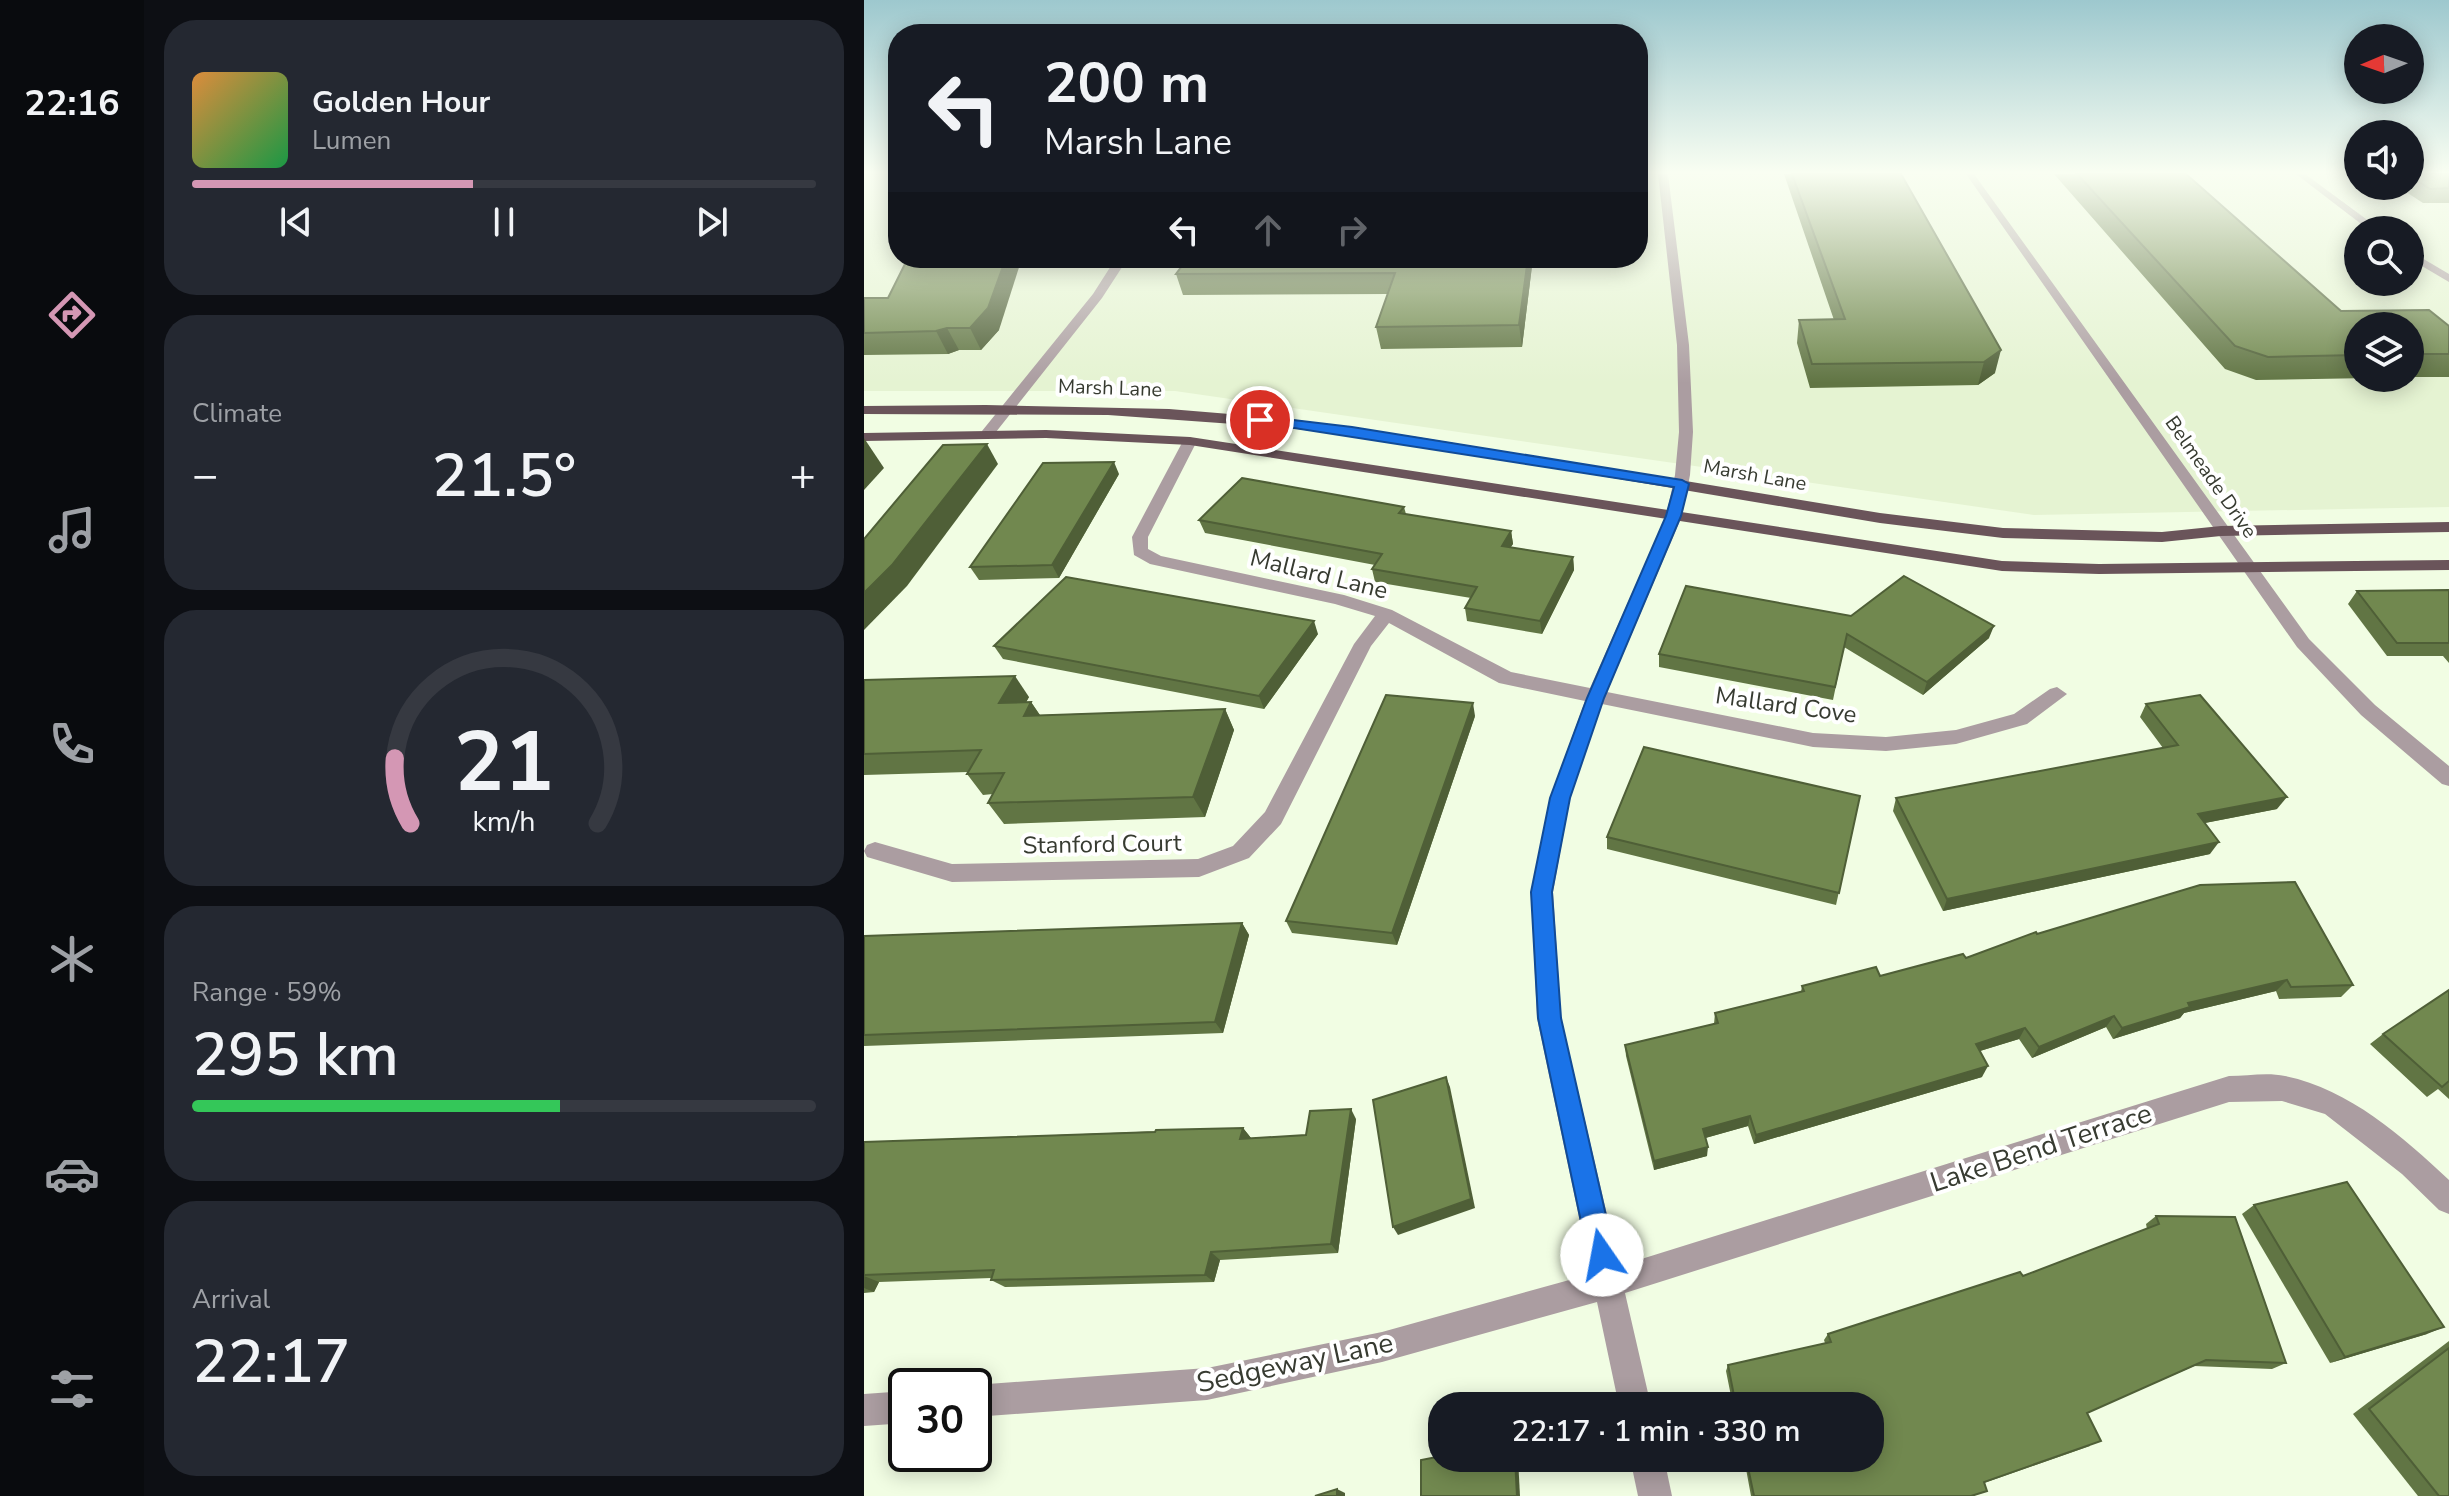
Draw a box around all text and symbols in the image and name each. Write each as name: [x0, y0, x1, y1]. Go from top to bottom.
north arrow: [2344, 24, 2424, 104]
map controls: [2344, 24, 2424, 392]
text: 200 m: [1044, 45, 1209, 122]
icon: left: [912, 56, 1016, 160]
text: 22:16: [24, 79, 120, 128]
text: Golden Hour: [312, 82, 490, 123]
text: Marsh Lane: [1044, 118, 1232, 167]
button: sound: [2344, 120, 2424, 200]
text: Lumen: [312, 123, 391, 158]
icon: previous: [274, 200, 318, 244]
icon: pause: [482, 200, 526, 244]
icon: next: [690, 200, 734, 244]
icon: left: [1162, 208, 1206, 252]
icon: ahead: [1246, 208, 1290, 252]
icon: right: [1330, 208, 1374, 252]
button: search: [2344, 216, 2424, 296]
icon: directions: [44, 287, 100, 343]
button: layers: [2344, 312, 2424, 392]
street label: Marsh Lane: [1057, 373, 1163, 403]
pin: [1226, 386, 1294, 454]
text: Climate: [192, 396, 282, 431]
icon: arrive: [1238, 398, 1282, 442]
street label: Belmeade Drive: [2159, 411, 2263, 543]
text: 21.5°: [432, 435, 576, 517]
text: −: [192, 446, 218, 506]
text: +: [790, 446, 816, 506]
street label: Marsh Lane: [1701, 453, 1809, 497]
icon: music: [44, 502, 100, 558]
street label: Mallard Lane: [1247, 541, 1391, 607]
street label: Mallard Cove: [1713, 679, 1859, 731]
text: 21: [454, 706, 554, 819]
icon: phone: [44, 716, 100, 772]
text: km/h: [473, 802, 535, 841]
street label: Stanford Court: [1022, 827, 1182, 861]
icon: climate: [44, 931, 100, 987]
text: Range · 59%: [192, 975, 342, 1010]
text: 295 km: [192, 1014, 399, 1096]
street label: Lake Bend Terrace: [1925, 1094, 2157, 1202]
icon: car: [44, 1146, 100, 1202]
position arrow: [1560, 1213, 1644, 1297]
text: Arrival: [192, 1282, 270, 1317]
text: 22:17: [192, 1321, 350, 1403]
street label: Sedgeway Lane: [1193, 1324, 1397, 1402]
icon: filters: [44, 1361, 100, 1417]
speed limit sign: 30: [888, 1368, 992, 1472]
text: 22:17 · 1 min · 330 m: [1511, 1411, 1801, 1452]

